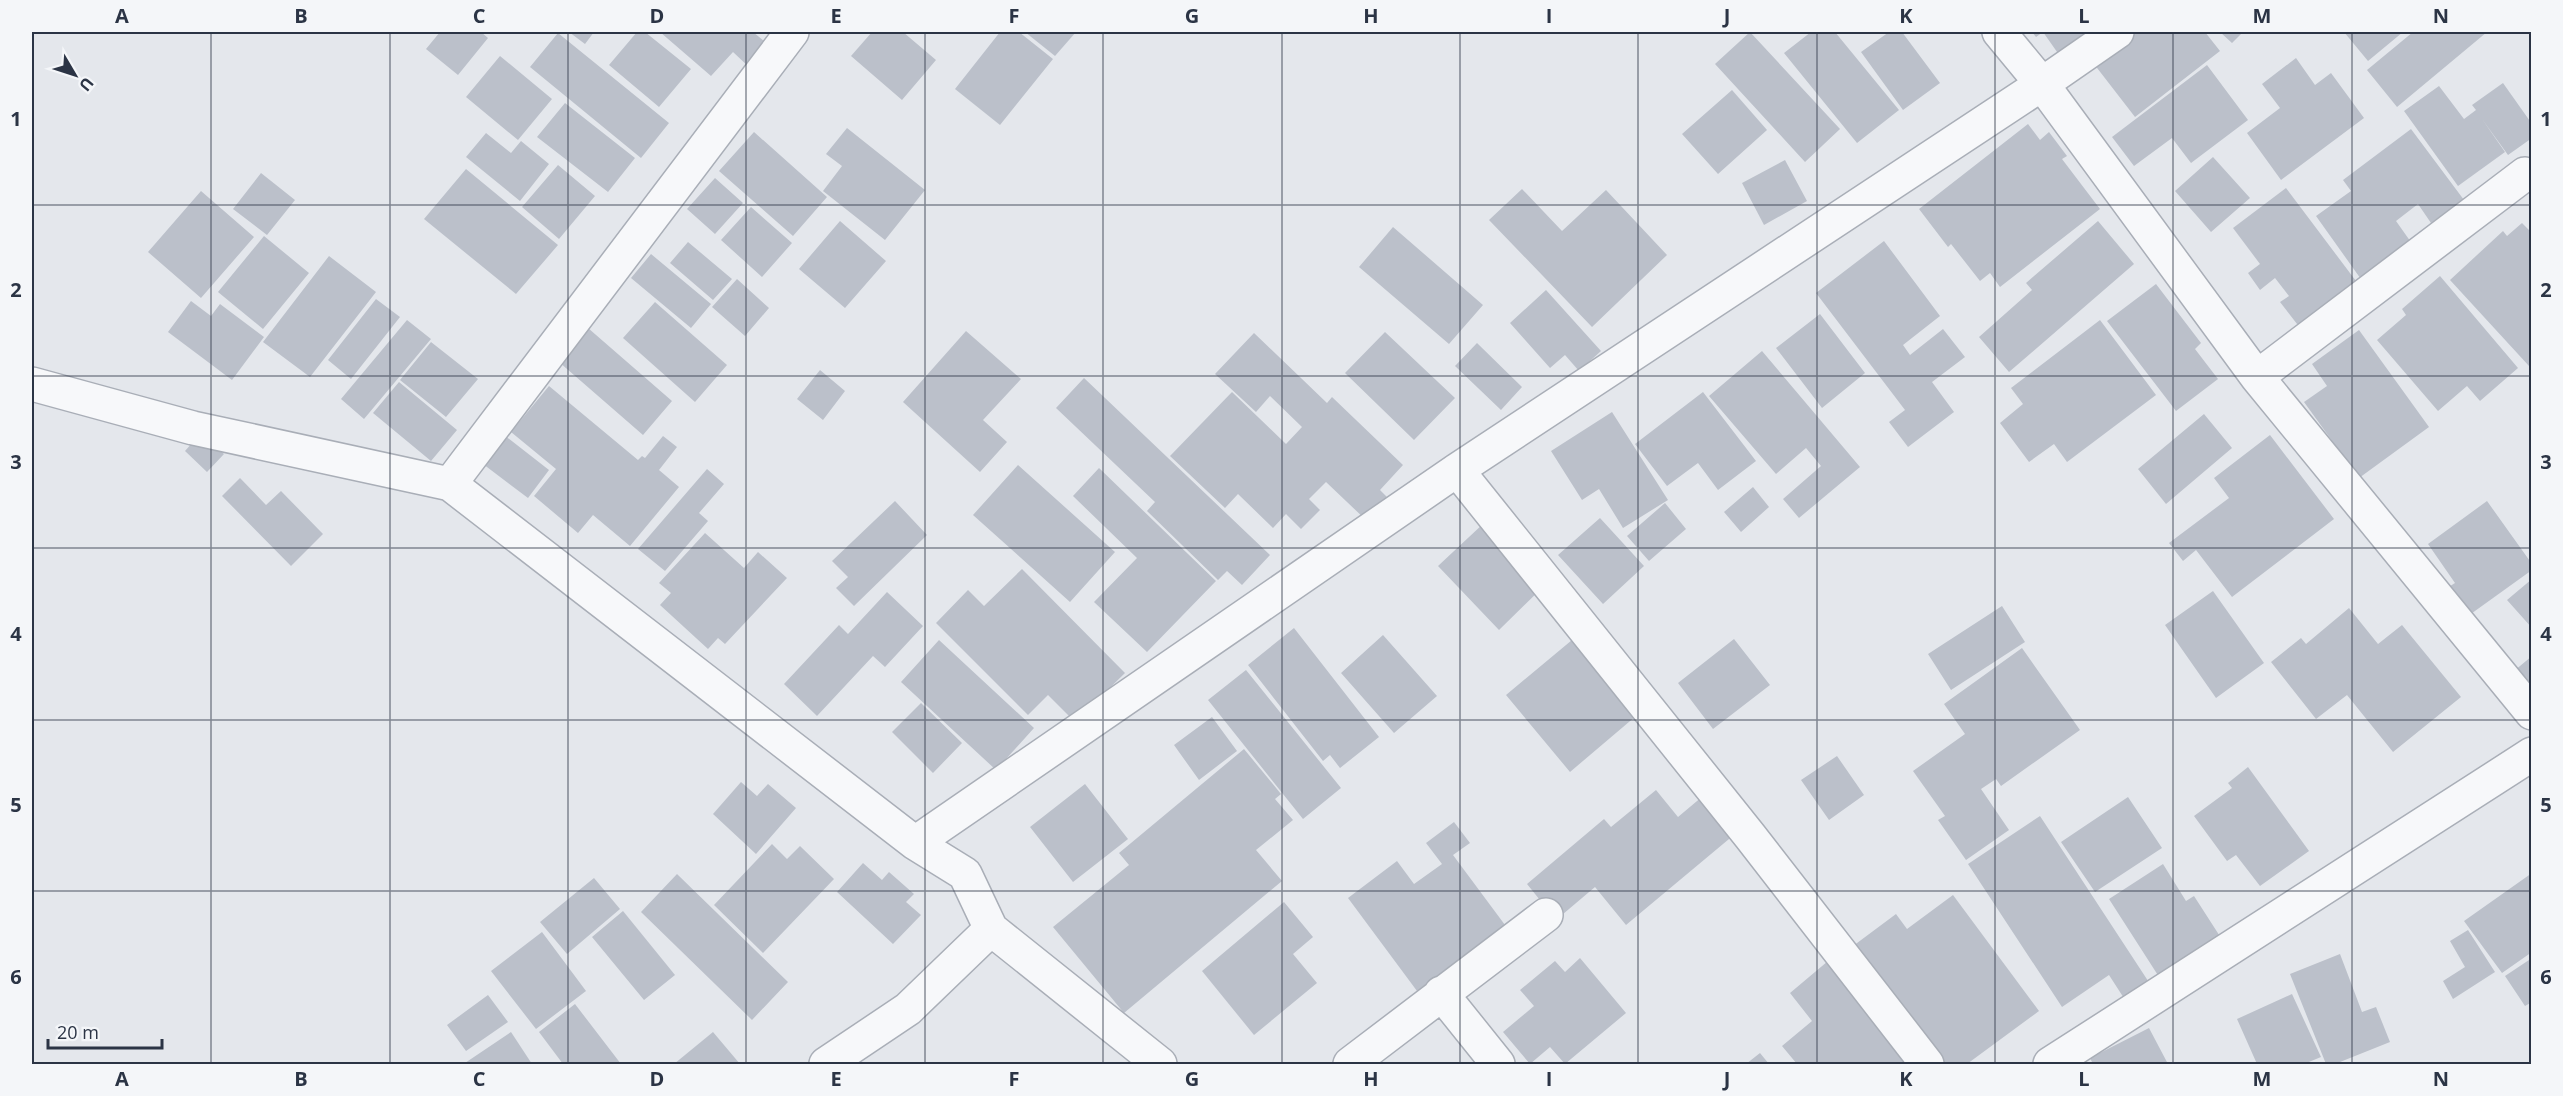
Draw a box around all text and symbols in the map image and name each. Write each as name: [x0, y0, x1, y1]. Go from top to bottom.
text: A: [115, 2, 129, 29]
text: B: [294, 2, 308, 29]
text: C: [473, 2, 486, 29]
text: D: [650, 2, 664, 29]
text: E: [830, 2, 842, 29]
text: F: [1009, 2, 1019, 29]
text: G: [1185, 2, 1199, 29]
text: H: [1363, 2, 1379, 29]
text: I: [1546, 2, 1552, 29]
text: J: [1722, 2, 1730, 29]
text: K: [1899, 2, 1913, 29]
text: L: [2078, 2, 2090, 29]
text: M: [2253, 2, 2271, 29]
text: N: [2433, 2, 2449, 29]
north arrow: [45, 45, 105, 105]
text: U: [74, 73, 99, 96]
text: 1: [10, 105, 22, 132]
text: 1: [2540, 105, 2552, 132]
text: 2: [10, 276, 22, 303]
text: 2: [2540, 276, 2552, 303]
text: 3: [10, 448, 22, 475]
text: 3: [2540, 448, 2552, 475]
text: 4: [10, 620, 22, 647]
text: 4: [2540, 620, 2552, 647]
text: 5: [10, 791, 22, 818]
text: 5: [2540, 791, 2552, 818]
text: 6: [10, 963, 22, 990]
text: 6: [2540, 963, 2552, 990]
scale bar: [48, 1012, 162, 1050]
text: 20 m: [57, 1020, 99, 1044]
text: A: [115, 1065, 129, 1092]
text: B: [294, 1065, 308, 1092]
text: C: [473, 1065, 486, 1092]
text: D: [650, 1065, 664, 1092]
text: E: [830, 1065, 842, 1092]
text: F: [1009, 1065, 1019, 1092]
text: G: [1185, 1065, 1199, 1092]
text: H: [1363, 1065, 1379, 1092]
text: I: [1546, 1065, 1552, 1092]
text: J: [1722, 1065, 1730, 1092]
text: K: [1899, 1065, 1913, 1092]
text: L: [2078, 1065, 2090, 1092]
text: M: [2253, 1065, 2271, 1092]
text: N: [2433, 1065, 2449, 1092]

